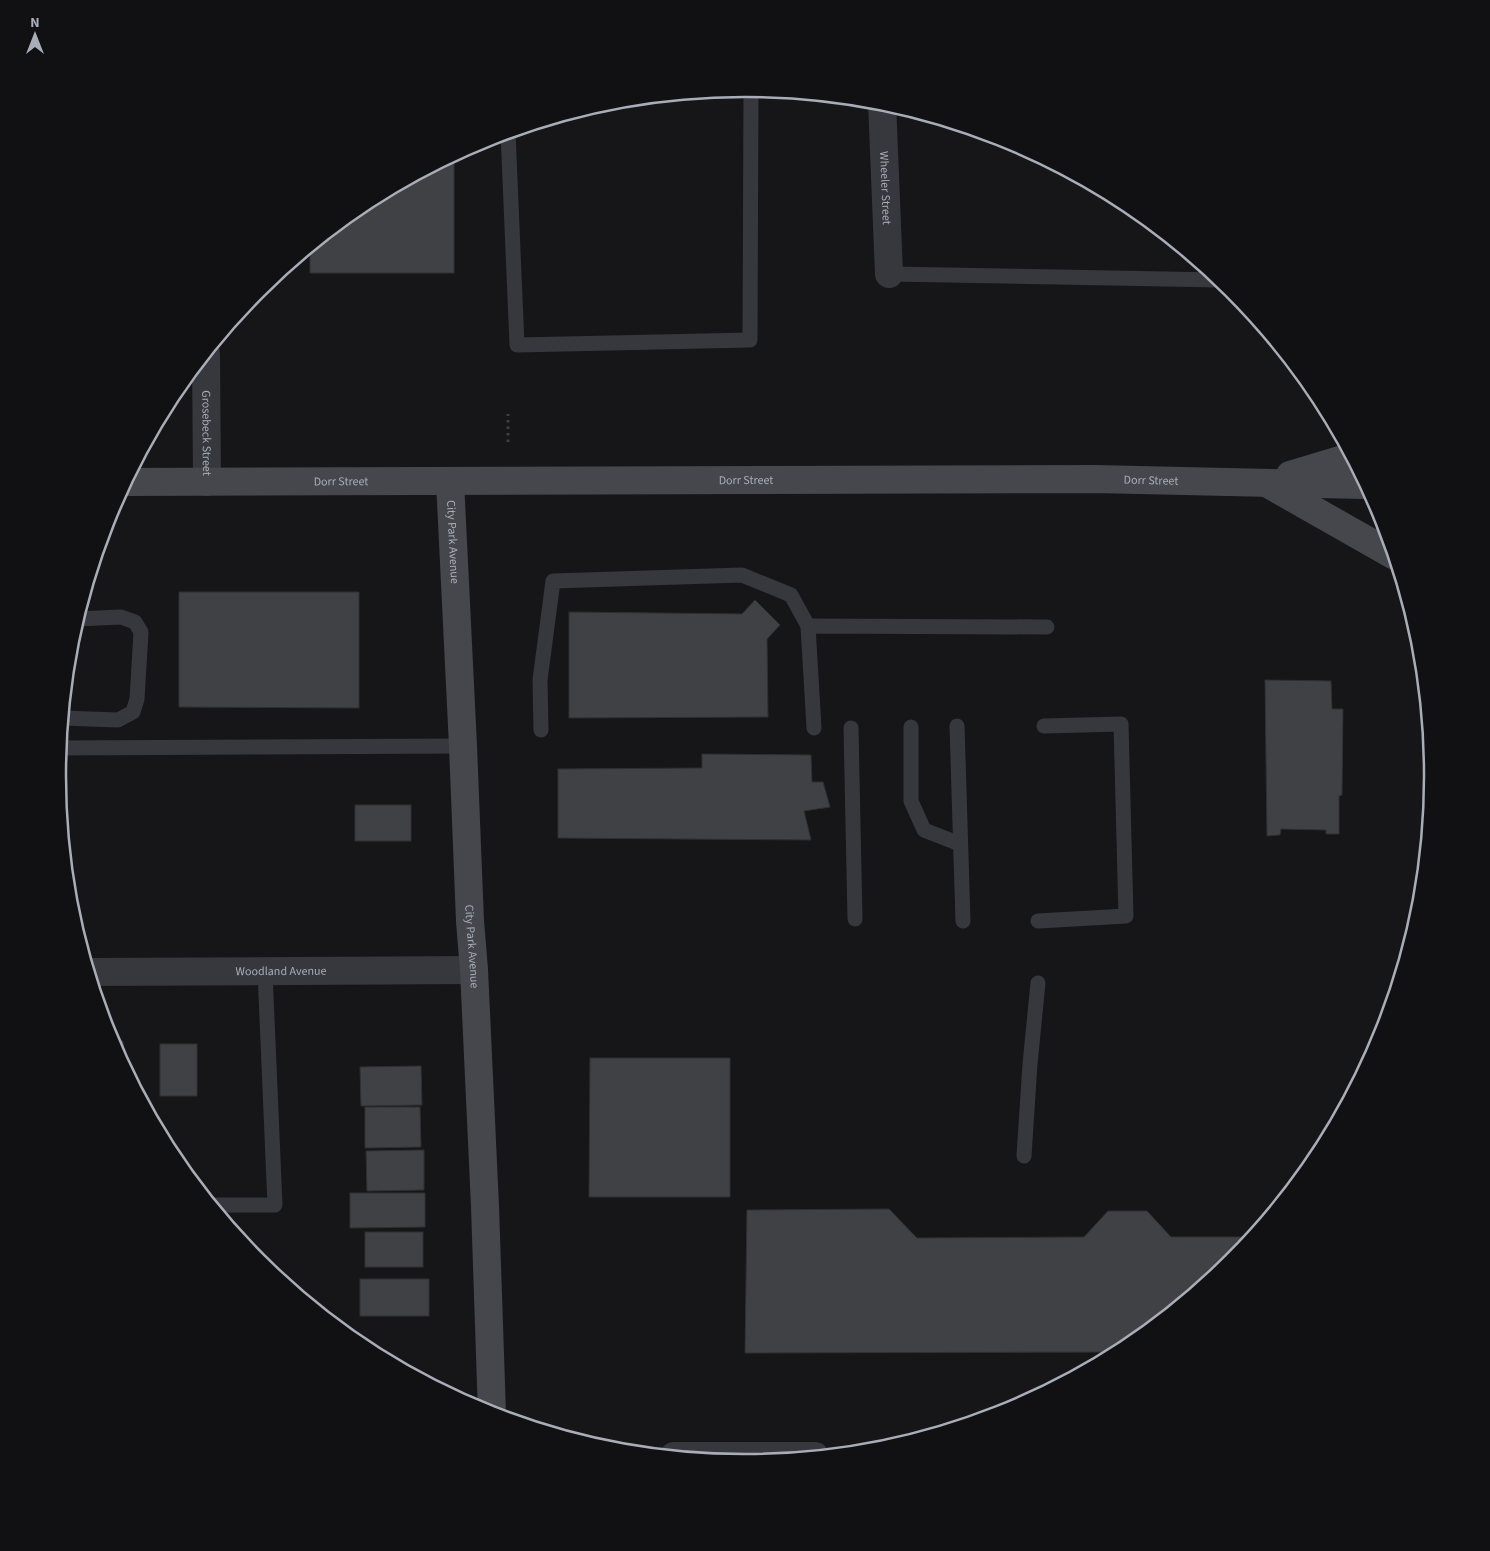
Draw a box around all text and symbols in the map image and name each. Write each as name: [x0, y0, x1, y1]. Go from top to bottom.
north arrow: [10, 10, 60, 60]
text: N: [30, 13, 40, 33]
street label: Wheeler Street: [875, 151, 895, 225]
street label: Grosebeck Street: [197, 390, 215, 476]
street label: Dorr Street: [719, 472, 773, 489]
street label: Dorr Street: [1123, 472, 1179, 490]
street label: Dorr Street: [314, 473, 368, 490]
street label: City Park Avenue: [442, 500, 463, 584]
street label: City Park Avenue: [460, 904, 483, 989]
street label: Woodland Avenue: [235, 963, 327, 980]

